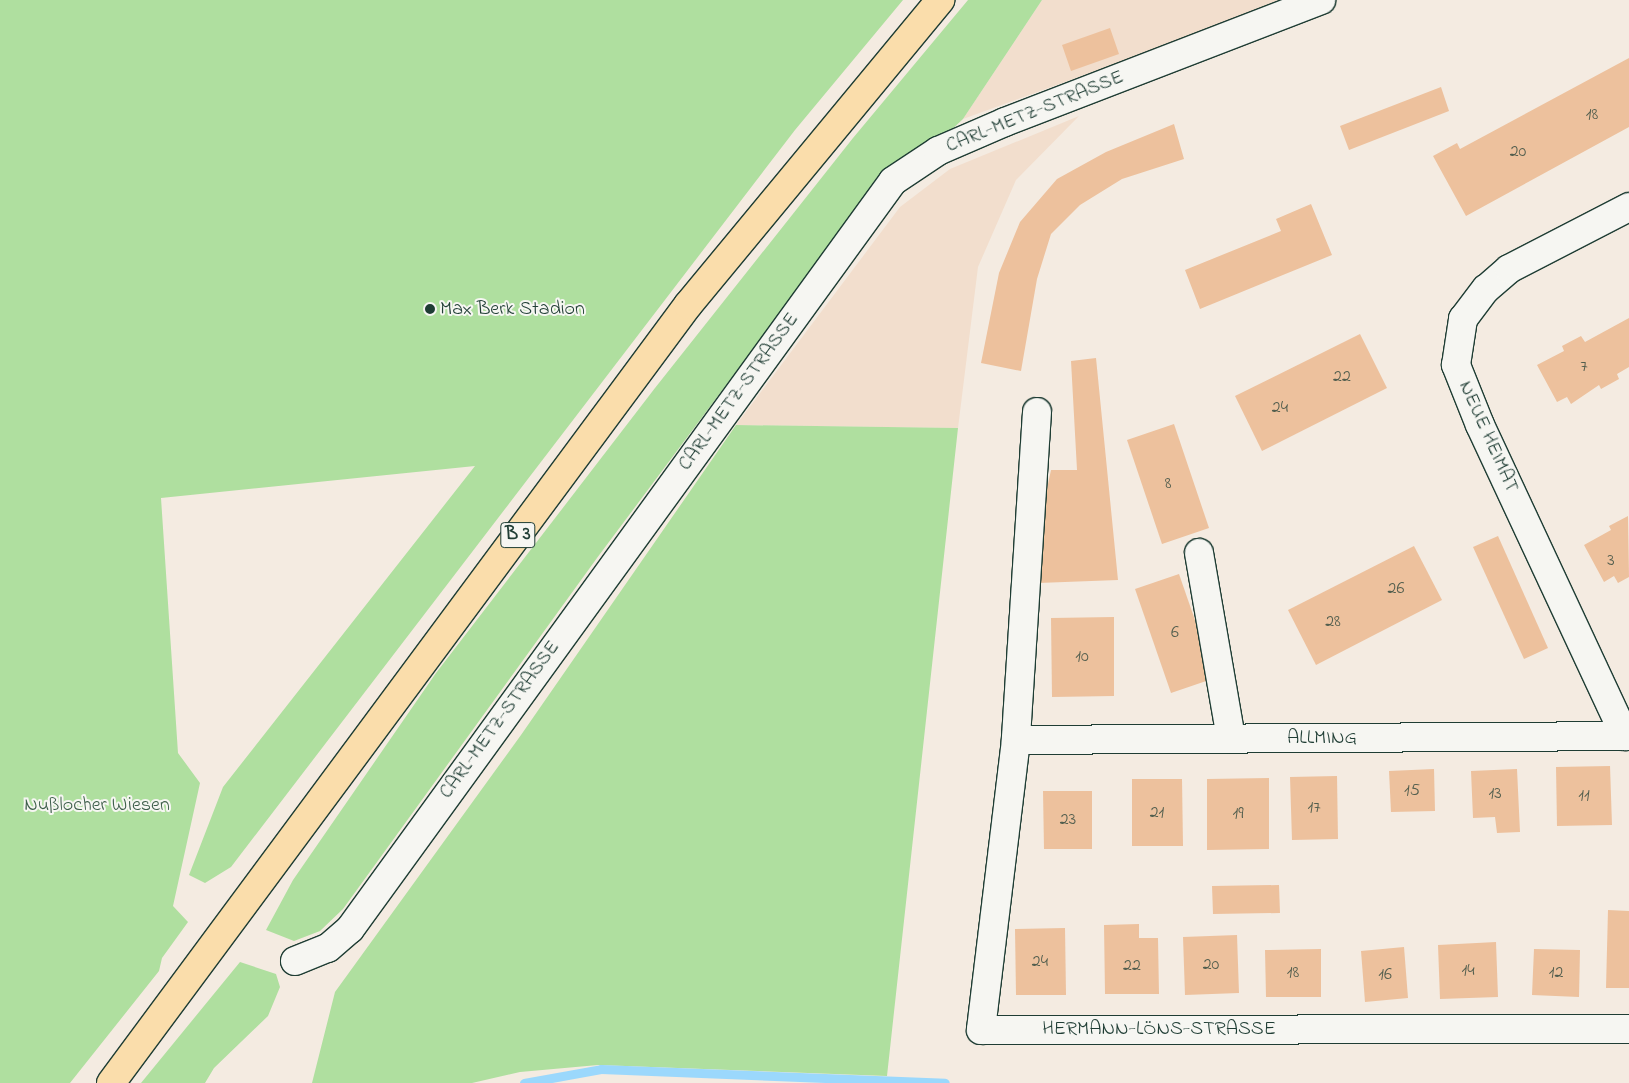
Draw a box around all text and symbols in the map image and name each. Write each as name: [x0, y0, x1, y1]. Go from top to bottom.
street label: CARL-METZ-STRASSE: [943, 65, 1127, 159]
house number: 18: [1586, 104, 1598, 126]
house number: 20: [1510, 141, 1526, 163]
place label: Max Berk Stadion: [440, 297, 585, 321]
marker: Max Berk Stadion: [424, 303, 436, 315]
street label: CARL-METZ-STRASSE: [674, 308, 804, 476]
house number: 7: [1580, 356, 1588, 378]
house number: 22: [1333, 366, 1351, 388]
street label: NEUE HEIMAT: [1453, 377, 1523, 497]
house number: 24: [1272, 397, 1288, 419]
house number: 8: [1165, 473, 1171, 495]
road number: B 3: [499, 518, 537, 552]
house number: 3: [1607, 550, 1615, 572]
house number: 26: [1388, 578, 1404, 600]
house number: 28: [1325, 611, 1341, 633]
house number: 6: [1171, 622, 1179, 644]
street label: CARL-METZ-STRASSE: [435, 636, 565, 804]
house number: 10: [1075, 646, 1089, 668]
street label: ALLMING: [1287, 726, 1357, 750]
house number: 15: [1404, 780, 1420, 802]
house number: 13: [1488, 783, 1502, 805]
house number: 11: [1578, 785, 1590, 807]
park label: Nußlocher Wiesen: [24, 793, 170, 817]
house number: 17: [1307, 797, 1321, 819]
house number: 21: [1150, 802, 1164, 824]
house number: 19: [1232, 803, 1244, 825]
house number: 23: [1060, 809, 1076, 831]
house number: 24: [1032, 951, 1048, 973]
house number: 20: [1203, 954, 1219, 976]
house number: 22: [1123, 955, 1141, 977]
house number: 14: [1461, 960, 1475, 982]
house number: 18: [1287, 962, 1299, 984]
house number: 12: [1549, 962, 1563, 984]
house number: 16: [1378, 964, 1392, 986]
street label: HERMANN-LÖNS-STRASSE: [1042, 1017, 1276, 1041]

